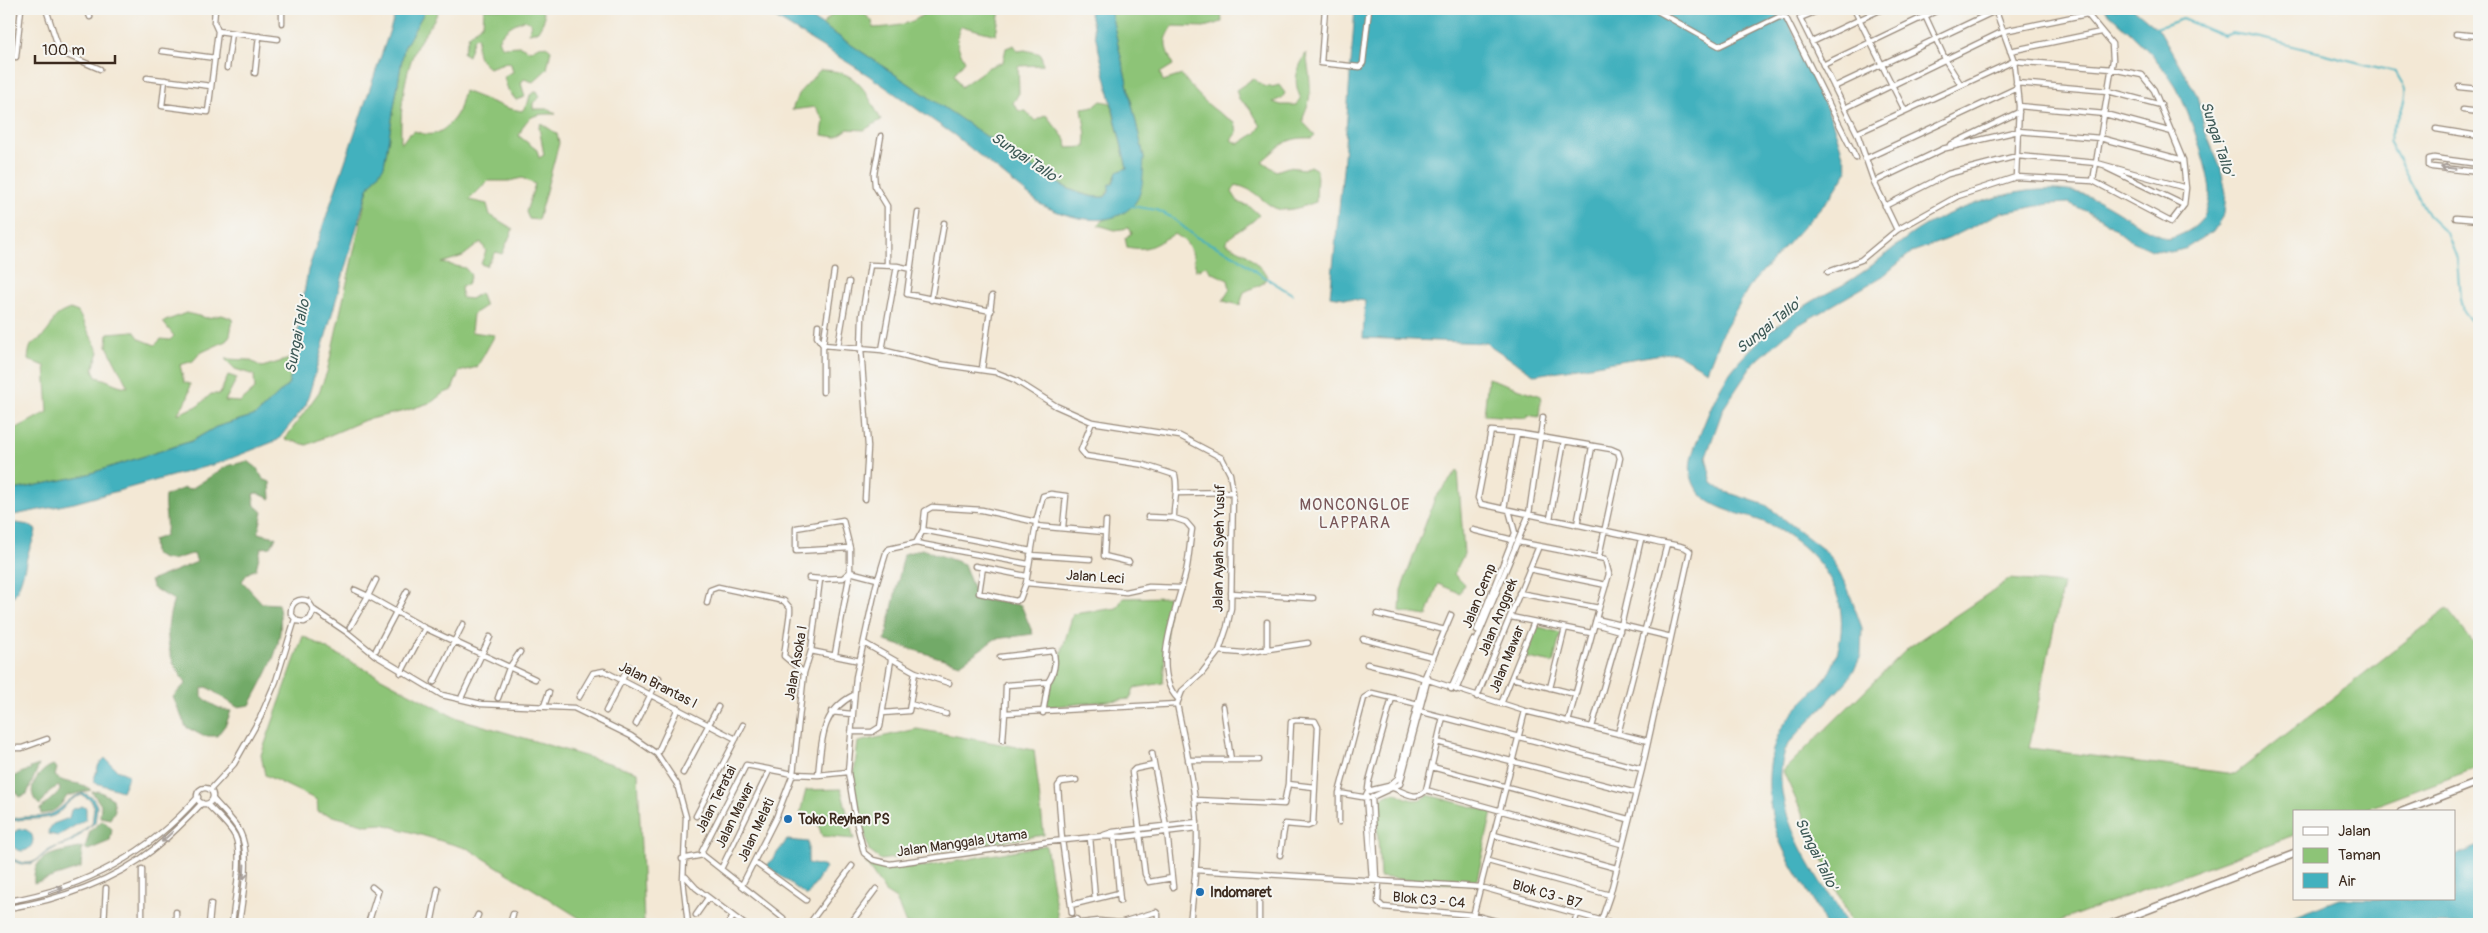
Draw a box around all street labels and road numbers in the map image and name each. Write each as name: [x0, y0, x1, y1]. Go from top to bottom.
street label: Jalan Ayah Syeh Yusuf: [1209, 483, 1229, 612]
street label: Jalan Cemp: [1458, 561, 1500, 631]
street label: Jalan Leci: [1065, 566, 1125, 588]
street label: Jalan Anggrek: [1475, 576, 1521, 658]
street label: Jalan Mawar: [1486, 623, 1528, 695]
street label: Jalan Asoka I: [781, 624, 811, 702]
street label: Jalan Brantas I: [616, 658, 700, 712]
street label: Jalan Teratai: [692, 762, 740, 835]
street label: Jalan Mawar: [712, 779, 758, 851]
street label: Jalan Melati: [734, 795, 778, 864]
street label: Jalan Manggala Utama: [896, 825, 1028, 861]
street label: Blok C3 - B7: [1510, 876, 1584, 912]
street label: Blok C3 - C4: [1392, 888, 1466, 912]

